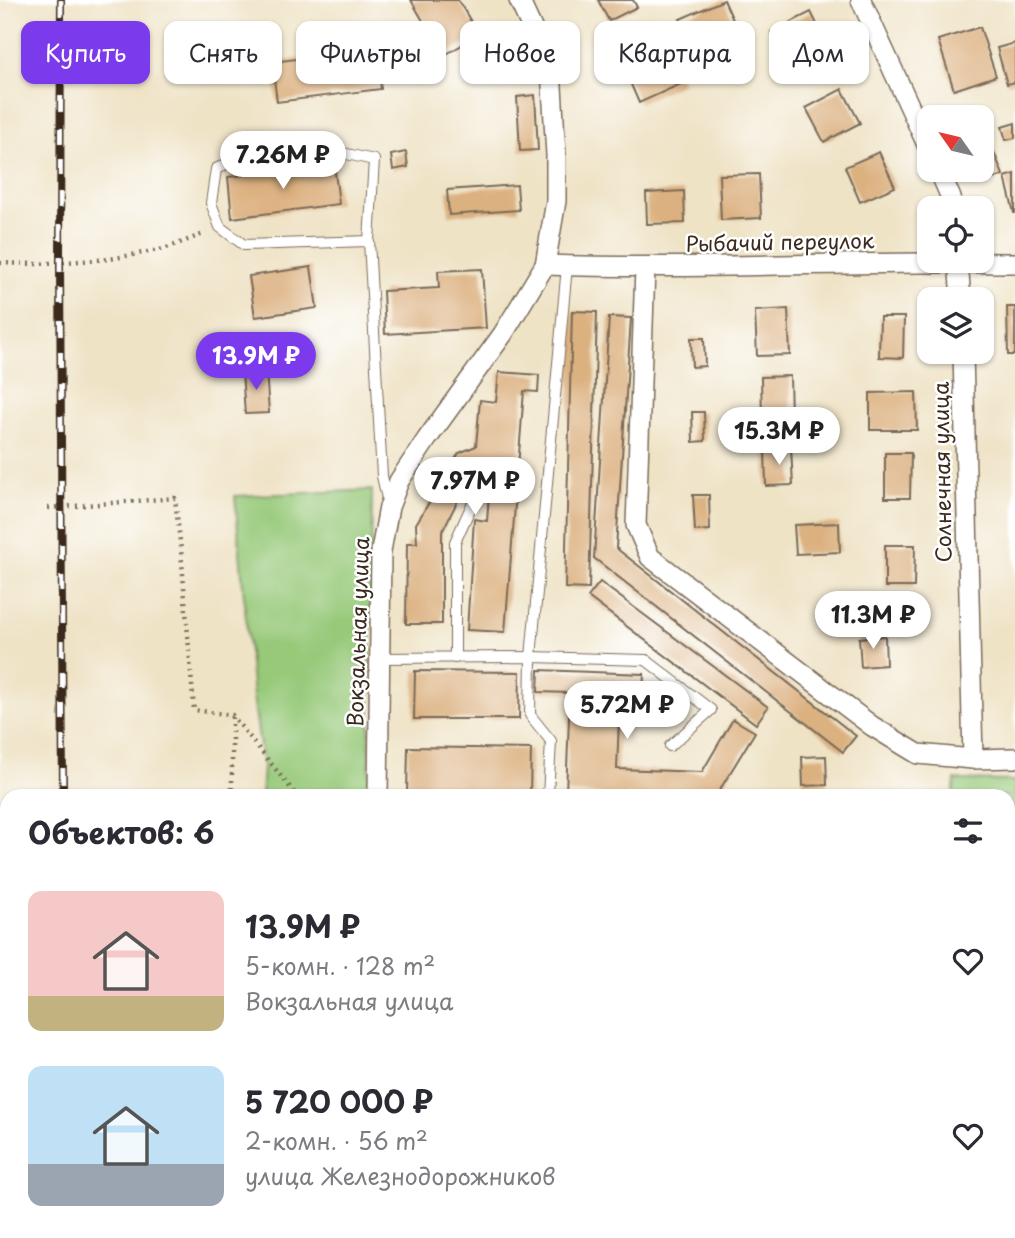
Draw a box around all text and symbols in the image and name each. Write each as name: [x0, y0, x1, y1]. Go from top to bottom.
chip: Купить: [21, 21, 150, 84]
chip: Снять: [164, 21, 282, 84]
chip: Фильтры: [296, 21, 446, 84]
chip: Новое: [460, 21, 580, 84]
chip: Квартира: [594, 21, 755, 84]
chip: Дом: [769, 21, 869, 84]
north arrow: [917, 105, 994, 182]
map controls: [917, 105, 994, 364]
pin: 7.26M ₽: [218, 132, 348, 191]
text: 7.26M ₽: [236, 136, 330, 171]
button: locate: [917, 196, 994, 273]
street label: Рыбачий переулок: [685, 223, 875, 259]
button: layers: [917, 287, 994, 364]
pin: 13.9M ₽: [191, 332, 321, 392]
text: 13.9M ₽: [212, 337, 300, 372]
street label: Солнечная улица: [923, 381, 959, 563]
pin: 15.3M ₽: [714, 407, 844, 467]
text: 15.3M ₽: [734, 412, 824, 447]
pin: 7.97M ₽: [410, 458, 540, 517]
text: 7.97M ₽: [430, 462, 520, 497]
street label: Вокзальная улица: [338, 535, 376, 728]
pin: 11.3M ₽: [808, 592, 938, 651]
text: 11.3M ₽: [831, 596, 915, 631]
pin: 5.72M ₽: [562, 682, 692, 741]
text: 5.72M ₽: [580, 686, 674, 721]
text: Объектов: 6: [28, 809, 214, 854]
icon: filters: [949, 812, 987, 850]
text: 13.9M ₽: [245, 903, 360, 948]
icon: home: [84, 919, 168, 1003]
icon: heart: [949, 942, 987, 980]
text: 5-комн. · 128 m²: [245, 948, 435, 983]
text: Вокзальная улица: [245, 983, 453, 1018]
text: 5 720 000 ₽: [245, 1078, 433, 1123]
icon: home: [84, 1094, 168, 1178]
icon: heart: [949, 1117, 987, 1155]
text: 2-комн. · 56 m²: [245, 1123, 428, 1158]
text: улица Железнодорожников: [245, 1158, 555, 1193]

